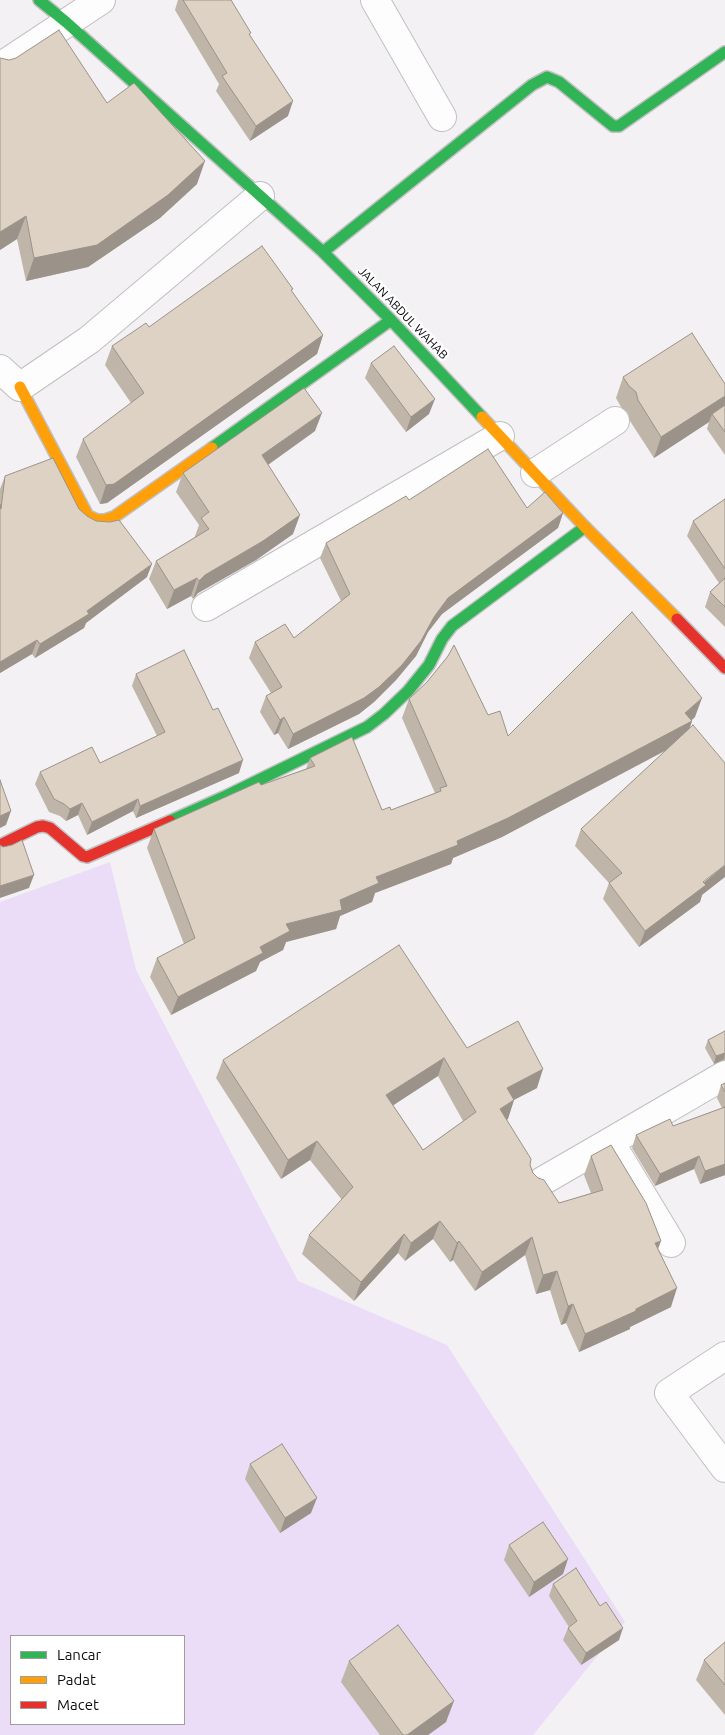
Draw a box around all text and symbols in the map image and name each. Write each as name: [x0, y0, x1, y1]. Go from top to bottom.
street label: JALAN ABDUL WAHAB: [355, 264, 451, 362]
legend: [10, 1635, 185, 1725]
text: Lancar: [57, 1646, 101, 1663]
text: Padat: [57, 1671, 96, 1688]
text: Macet: [57, 1696, 99, 1713]

